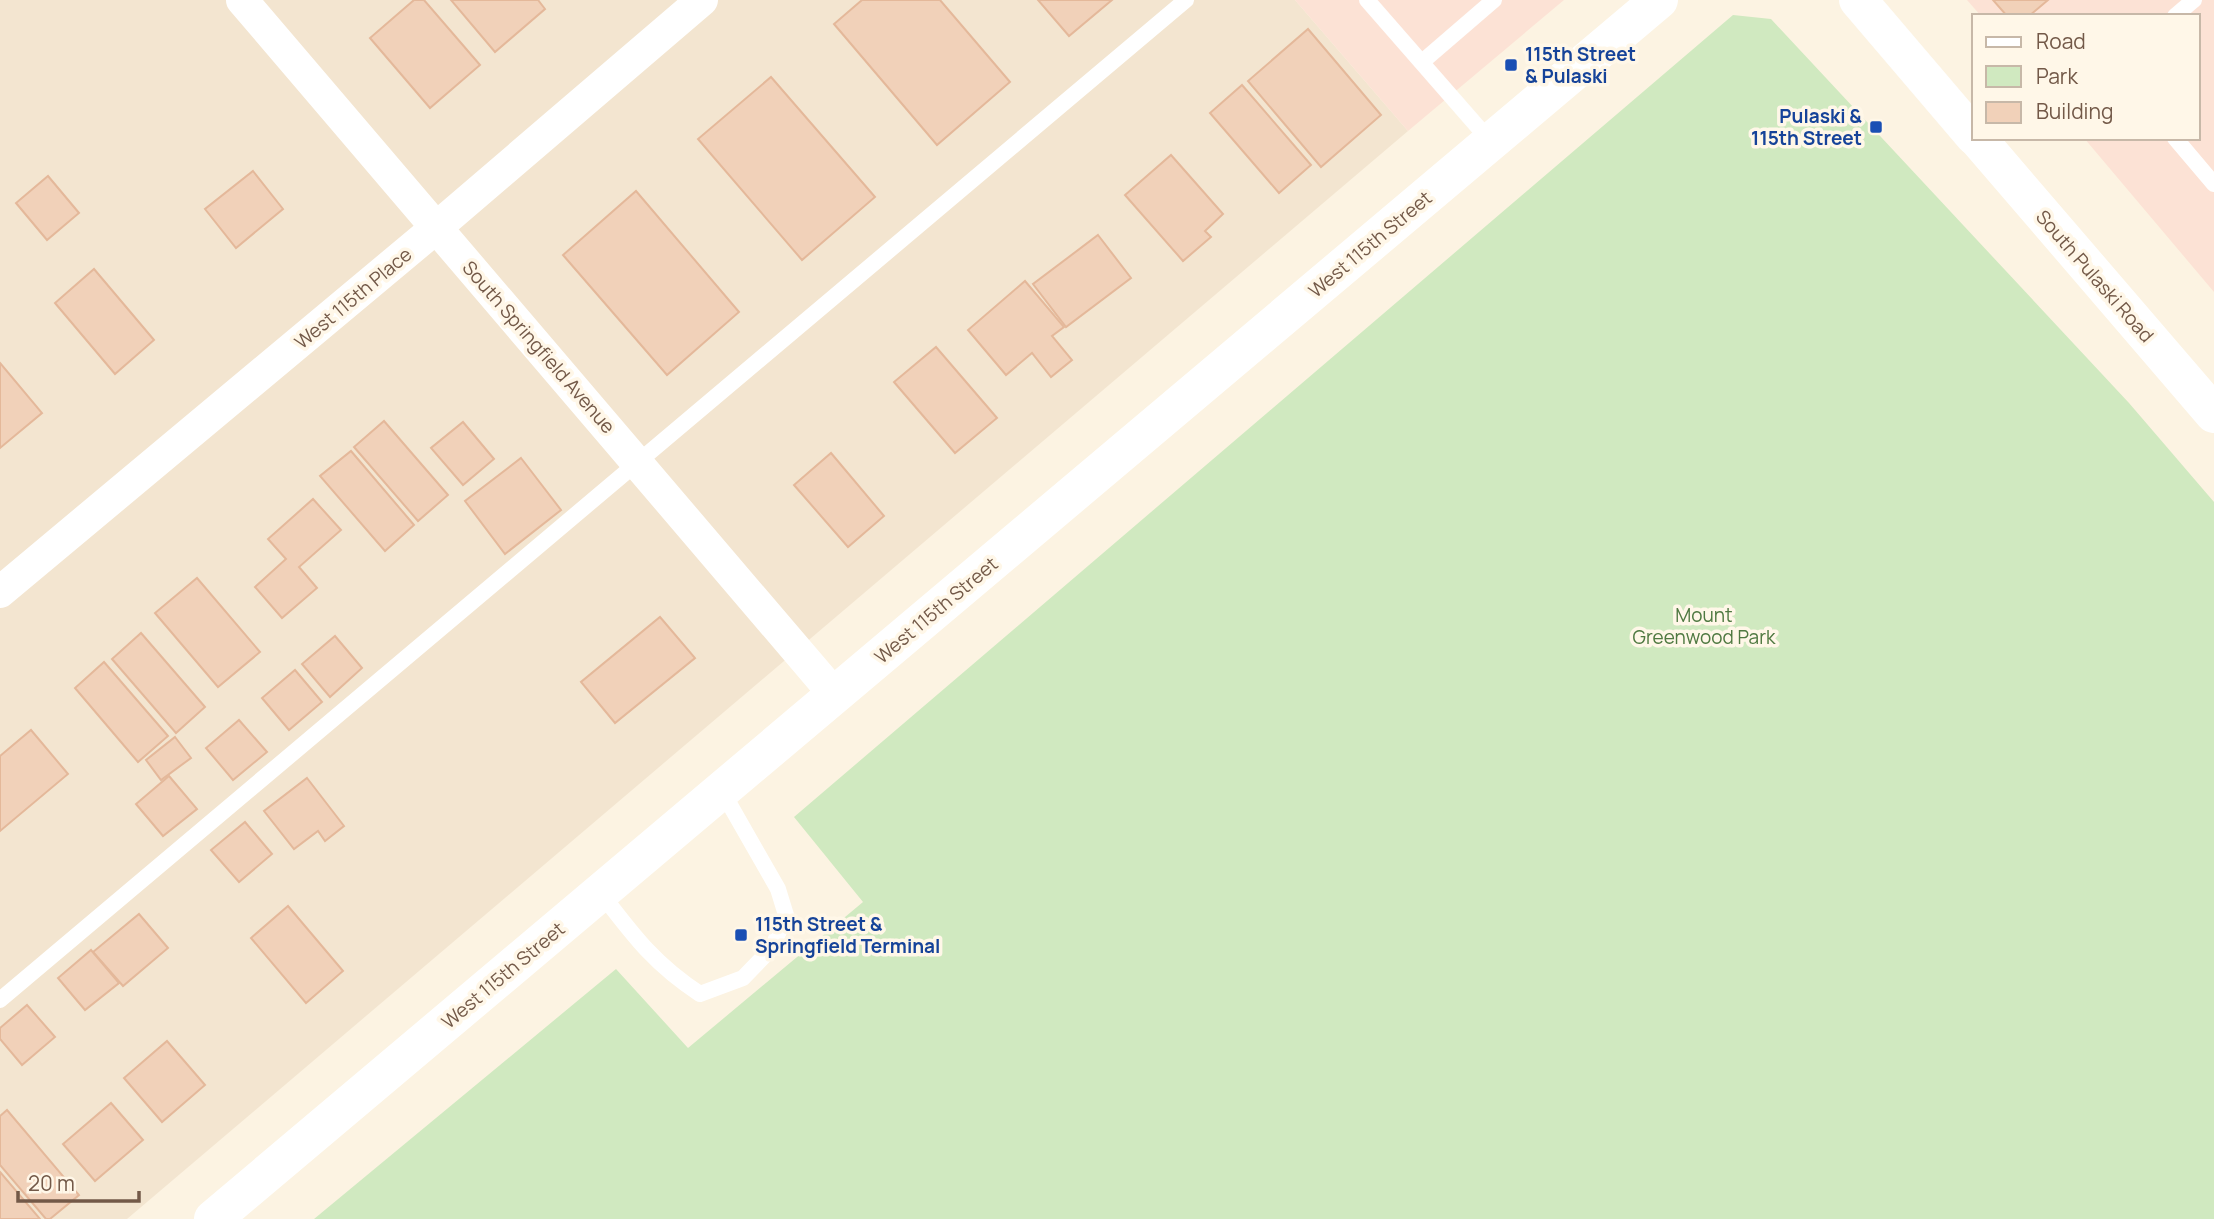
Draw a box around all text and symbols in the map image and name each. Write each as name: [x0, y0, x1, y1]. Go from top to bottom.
legend: [1972, 14, 2200, 140]
text: Road: [2036, 27, 2086, 55]
place label: 115th Street & Pulaski: [1525, 41, 1636, 89]
marker: 115th Street & Pulaski: [1503, 57, 1519, 73]
text: Park: [2036, 62, 2078, 90]
text: Building: [2036, 97, 2113, 125]
place label: Pulaski & 115th Street: [1751, 103, 1862, 151]
marker: Pulaski & 115th Street: [1868, 119, 1884, 135]
street label: West 115th Street: [1303, 185, 1437, 303]
street label: South Pulaski Road: [2030, 204, 2160, 348]
street label: West 115th Place: [289, 241, 417, 355]
street label: South Springfield Avenue: [457, 255, 621, 439]
street label: West 115th Street: [869, 551, 1003, 669]
park label: Mount Greenwood Park: [1633, 602, 1776, 650]
place label: 115th Street & Springfield Terminal: [755, 911, 940, 959]
street label: West 115th Street: [436, 916, 570, 1034]
marker: 115th Street & Springfield Terminal: [733, 927, 749, 943]
scale bar: [18, 1160, 138, 1204]
text: 20 m: [28, 1169, 75, 1197]

